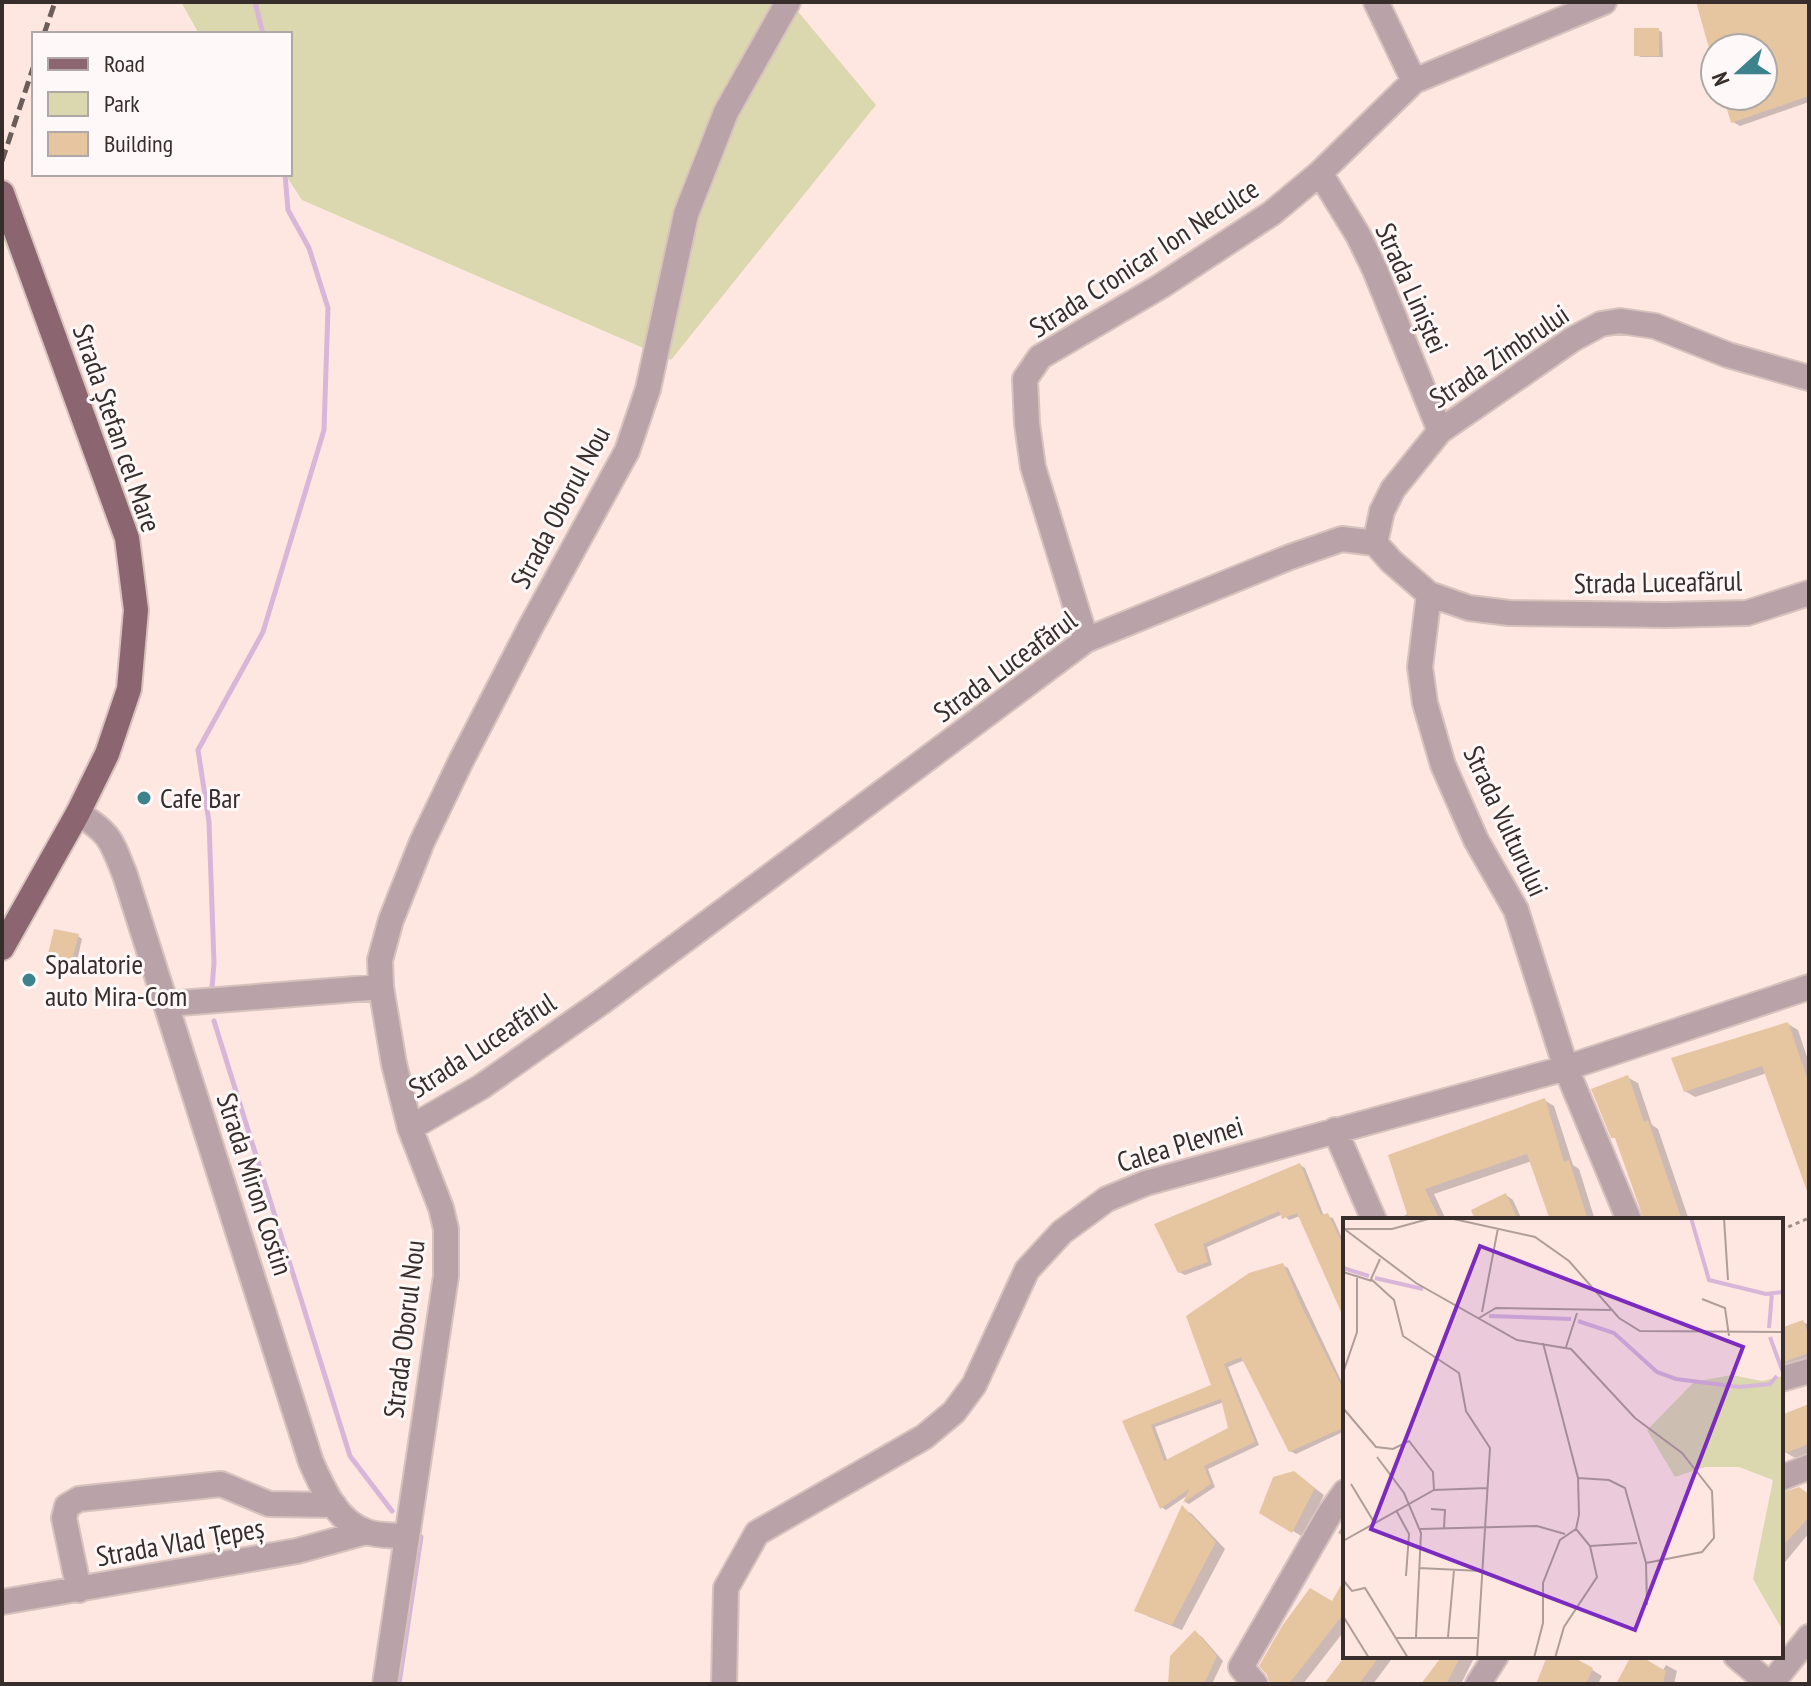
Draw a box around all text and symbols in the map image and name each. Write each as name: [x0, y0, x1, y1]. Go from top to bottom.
legend: [32, 32, 292, 176]
north arrow: [1699, 32, 1779, 112]
text: Road: [104, 48, 145, 79]
text: N: [1705, 69, 1736, 90]
text: Park: [104, 88, 140, 119]
text: Building: [104, 128, 173, 159]
street label: Strada Cronicar Ion Neculce: [1022, 170, 1265, 346]
street label: Strada Liniștei: [1367, 217, 1458, 359]
street label: Strada Zimbrului: [1422, 295, 1576, 416]
street label: Strada Ștefan cel Mare: [65, 319, 170, 537]
street label: Strada Oborul Nou: [501, 419, 618, 594]
street label: Strada Luceafărul: [1574, 562, 1743, 601]
street label: Strada Luceafărul: [926, 601, 1084, 730]
street label: Strada Vulturului: [1455, 740, 1557, 902]
place label: Cafe Bar: [160, 779, 241, 816]
marker: Cafe Bar: [135, 789, 153, 807]
place label: Spalatorie auto Mira-Com: [45, 945, 187, 1014]
marker: Spalatorie auto Mira-Com: [20, 971, 38, 989]
street label: Strada Luceafărul: [401, 983, 563, 1106]
street label: Strada Miron Costin: [209, 1088, 302, 1280]
street label: Calea Plevnei: [1112, 1107, 1247, 1180]
inset map: [1343, 1218, 1783, 1658]
street label: Strada Oborul Nou: [374, 1238, 433, 1420]
street label: Strada Vlad Țepeș: [93, 1509, 267, 1574]

